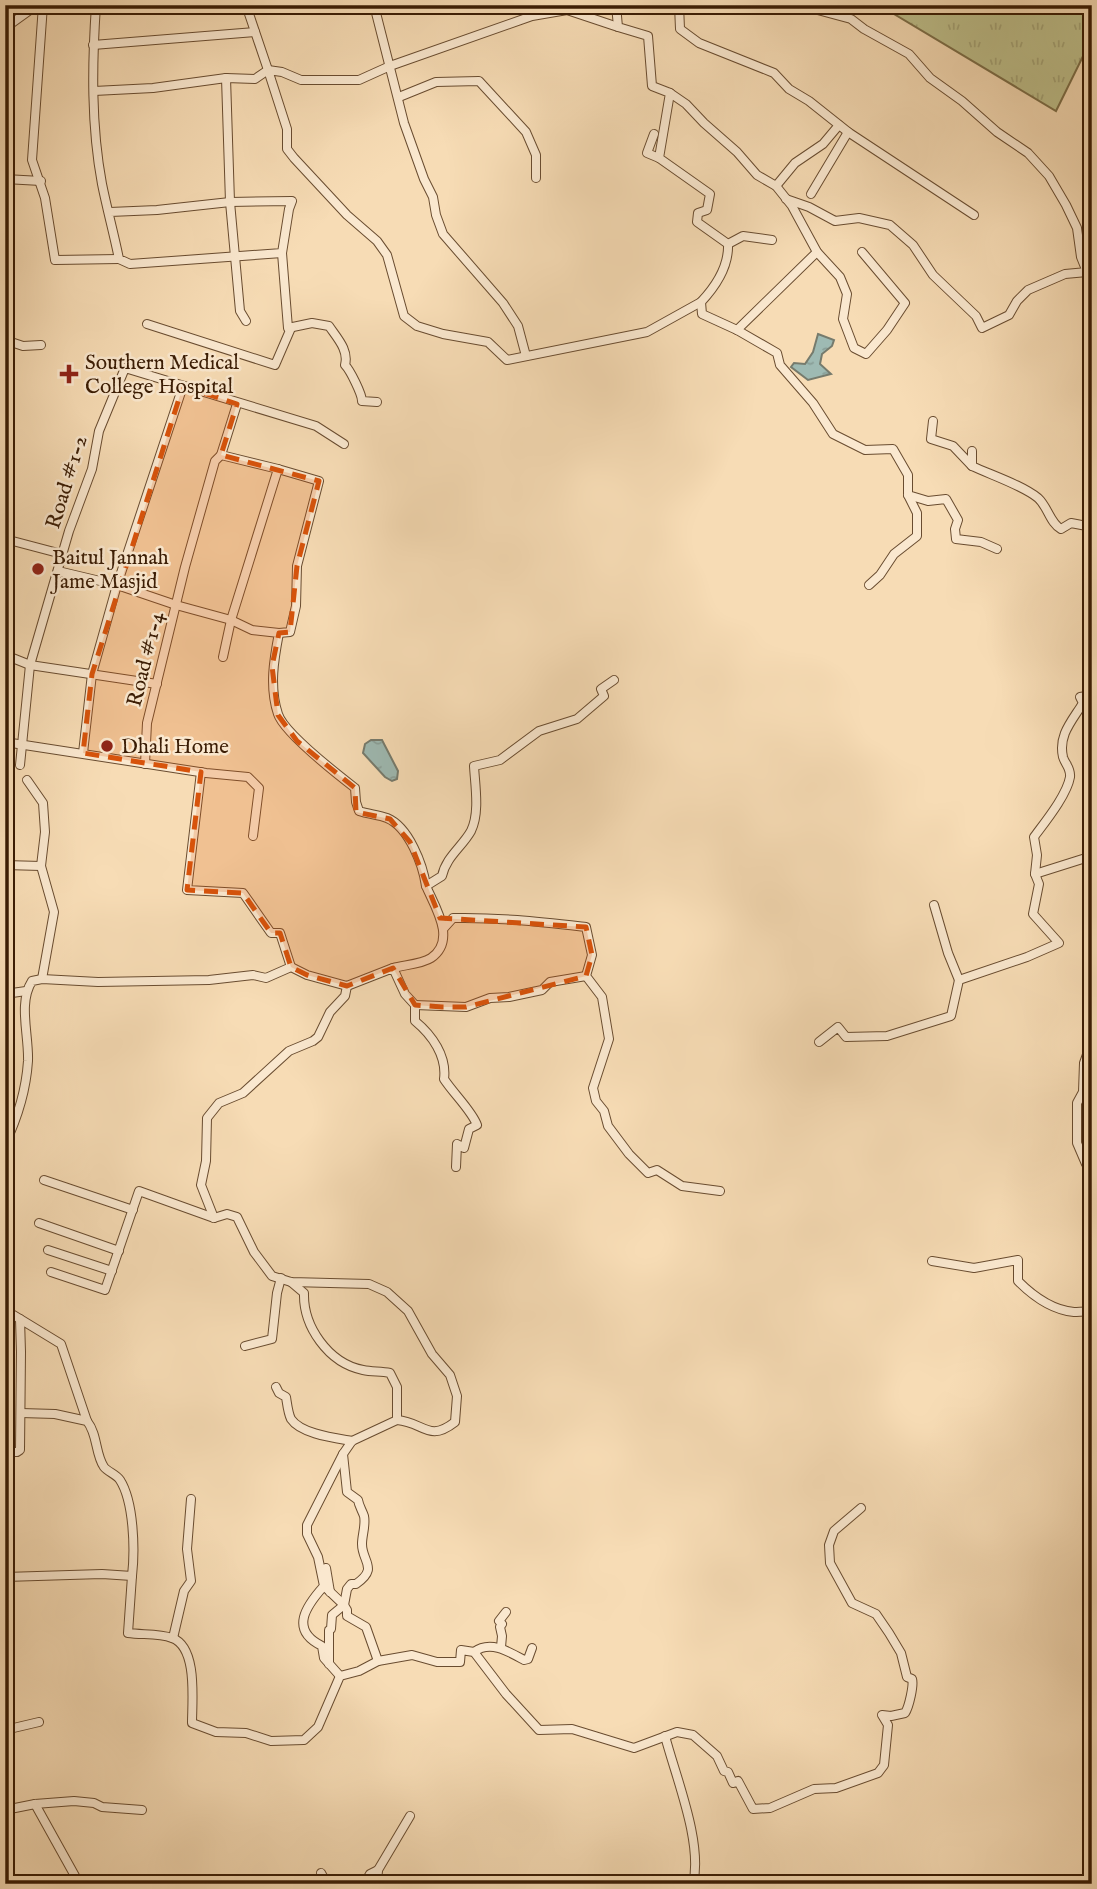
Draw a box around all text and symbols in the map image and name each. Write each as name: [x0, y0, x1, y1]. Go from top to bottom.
place label: Southern Medical College Hospital: [85, 350, 239, 401]
marker: Southern Medical College Hospital: [59, 364, 79, 384]
street label: Road #1-2: [40, 432, 94, 532]
place label: Baitul Jannah Jame Masjid: [50, 545, 169, 596]
marker: Baitul Jannah Jame Masjid: [30, 561, 46, 577]
street label: Road #1-4: [122, 608, 171, 710]
place label: Dhali Home: [121, 734, 229, 761]
marker: Dhali Home: [99, 738, 115, 754]

